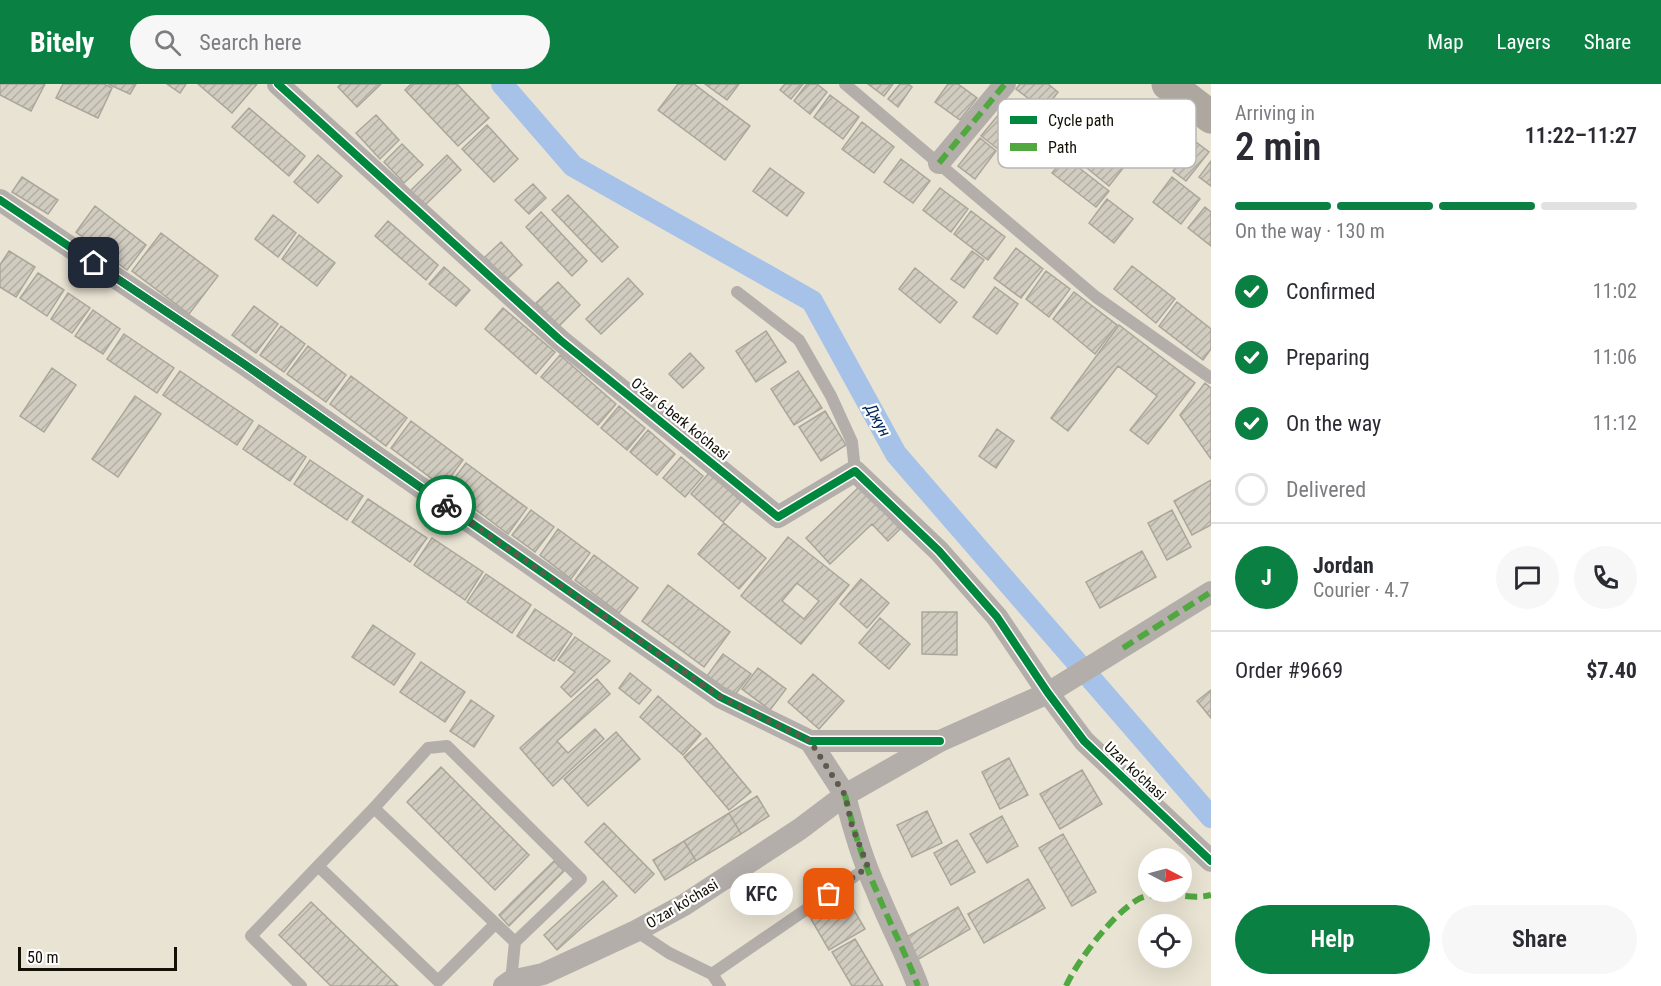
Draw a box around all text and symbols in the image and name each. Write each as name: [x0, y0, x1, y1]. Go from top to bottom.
search box: [130, 15, 550, 69]
text: Bitely: [30, 26, 94, 59]
icon: search: [151, 26, 184, 59]
text: Search here: [199, 30, 302, 55]
text: Map: [1427, 30, 1464, 54]
text: Layers: [1497, 30, 1551, 54]
text: Share: [1584, 30, 1631, 54]
legend: [998, 99, 1196, 168]
text: Arriving in: [1235, 101, 1315, 125]
text: Cycle path: [1048, 111, 1114, 130]
text: 11:22–11:27: [1525, 123, 1637, 148]
text: 2 min: [1235, 124, 1321, 170]
text: Path: [1048, 138, 1077, 157]
text: On the way · 130 m: [1235, 219, 1385, 243]
pin: [68, 237, 119, 288]
icon: home: [77, 246, 110, 279]
icon: check: [1235, 275, 1268, 308]
text: Confirmed: [1286, 279, 1375, 304]
text: 11:02: [1593, 279, 1637, 303]
icon: check: [1235, 341, 1268, 374]
text: Preparing: [1286, 345, 1370, 370]
text: 11:06: [1593, 345, 1637, 369]
street label: O'zar 6-berk ko'chasi: [627, 374, 733, 464]
water label: Джун: [861, 399, 895, 440]
icon: check: [1235, 407, 1268, 440]
text: On the way: [1286, 411, 1381, 436]
text: 11:12: [1593, 411, 1637, 435]
courier: [416, 475, 476, 535]
text: Delivered: [1286, 477, 1366, 502]
icon: bike: [430, 489, 463, 522]
button: chat: [1496, 546, 1559, 609]
button: phone: [1574, 546, 1637, 609]
text: Jordan: [1313, 553, 1374, 578]
text: J: [1261, 565, 1272, 590]
text: Courier · 4.7: [1313, 578, 1409, 602]
text: Order #9669: [1235, 658, 1343, 683]
text: $7.40: [1586, 658, 1637, 683]
street label: Uzar ko'chasi: [1101, 738, 1169, 804]
north arrow: [1138, 848, 1192, 902]
map controls: [1138, 848, 1192, 968]
pin: [803, 868, 854, 919]
callout: KFC: [730, 873, 793, 915]
street label: O'zar ko'chasi: [643, 876, 721, 932]
icon: bag: [812, 877, 845, 910]
text: KFC: [746, 882, 777, 906]
button: Help: [1235, 905, 1430, 974]
button: Share: [1442, 905, 1637, 974]
button: locate: [1138, 914, 1192, 968]
scale bar: [18, 944, 177, 972]
text: 50 m: [27, 948, 59, 967]

